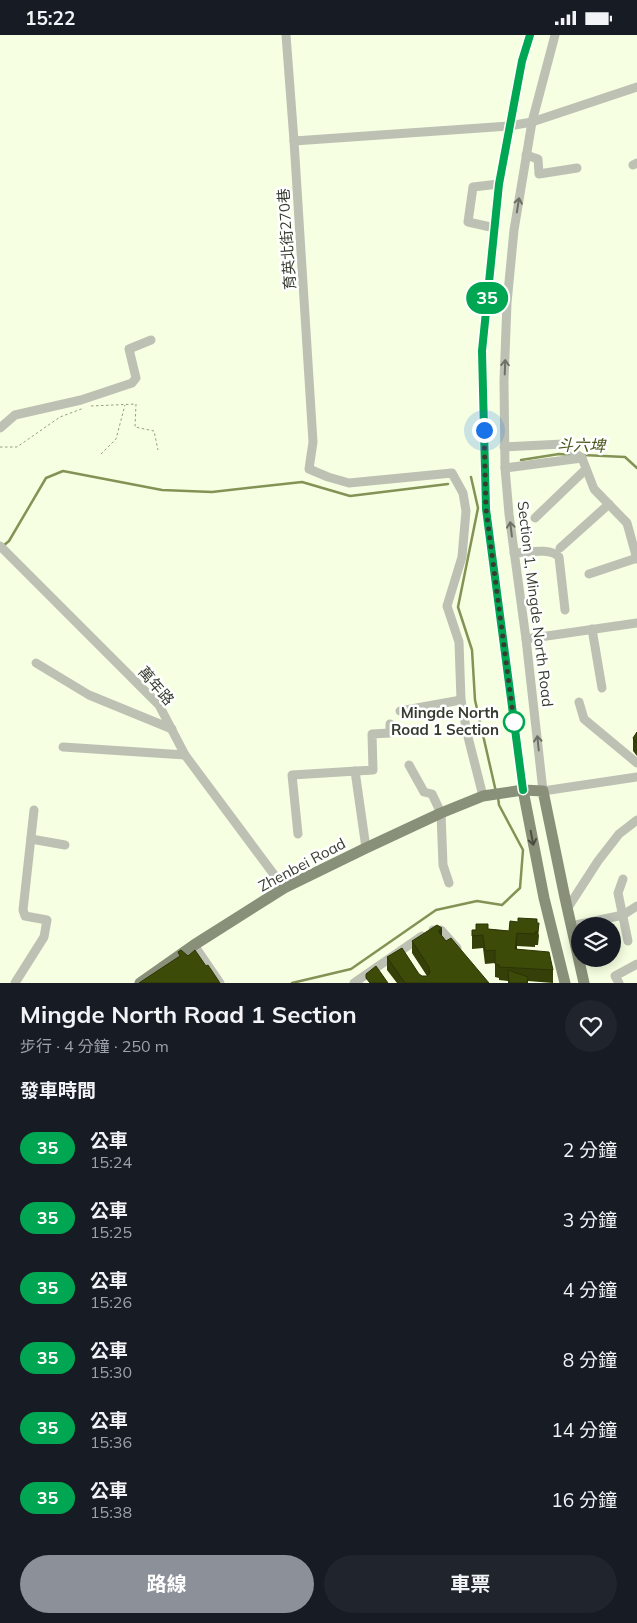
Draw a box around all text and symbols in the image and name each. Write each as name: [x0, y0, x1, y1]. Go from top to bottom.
text: 15:22: [25, 6, 75, 30]
street label: 育英北街270巷: [273, 187, 300, 291]
one-way arrow: [513, 198, 523, 214]
line badge: 35: [464, 282, 510, 314]
text: 35: [476, 286, 498, 309]
one-way arrow: [500, 359, 510, 376]
your location: [472, 418, 497, 443]
water label: 斗六埤: [557, 435, 607, 455]
street label: Section 1, Mingde North Road: [513, 500, 558, 708]
one-way arrow: [506, 522, 516, 538]
street label: 萬年路: [134, 662, 178, 709]
place label: Mingde North Road 1 Section: [391, 703, 499, 739]
marker: Mingde North Road 1 Section: [503, 711, 525, 733]
one-way arrow: [533, 735, 542, 751]
one-way arrow: [528, 829, 538, 845]
street label: Zhenbei Road: [255, 834, 349, 896]
map controls: [571, 917, 621, 967]
button: layers: [571, 917, 621, 967]
text: Mingde North Road 1 Section: [20, 999, 357, 1029]
button: heart: [565, 1000, 617, 1052]
text: 步行 · 4 分鐘 · 250 m: [20, 1036, 169, 1056]
text: 發車時間: [20, 1078, 96, 1102]
text: 公車: [90, 1128, 128, 1152]
text: 35: [37, 1136, 58, 1159]
text: 2 分鐘: [563, 1138, 617, 1162]
text: 15:24: [90, 1152, 132, 1172]
text: 公車: [90, 1198, 128, 1222]
text: 35: [37, 1206, 58, 1229]
text: 3 分鐘: [563, 1208, 617, 1232]
text: 15:25: [90, 1222, 132, 1242]
text: 公車: [90, 1268, 128, 1292]
text: 35: [37, 1276, 58, 1299]
text: 4 分鐘: [563, 1278, 617, 1302]
text: 15:26: [90, 1292, 132, 1312]
text: 公車: [90, 1338, 128, 1362]
text: 35: [37, 1346, 58, 1369]
text: 8 分鐘: [563, 1348, 617, 1372]
text: 15:30: [90, 1362, 132, 1382]
text: 公車: [90, 1408, 128, 1432]
text: 35: [37, 1416, 58, 1439]
text: 14 分鐘: [551, 1418, 617, 1442]
text: 15:36: [90, 1432, 132, 1452]
text: 公車: [90, 1478, 128, 1502]
text: 35: [37, 1486, 58, 1509]
text: 16 分鐘: [551, 1488, 617, 1512]
text: 15:38: [90, 1502, 132, 1522]
button: 路線: [20, 1555, 314, 1613]
button: 車票: [324, 1555, 617, 1613]

